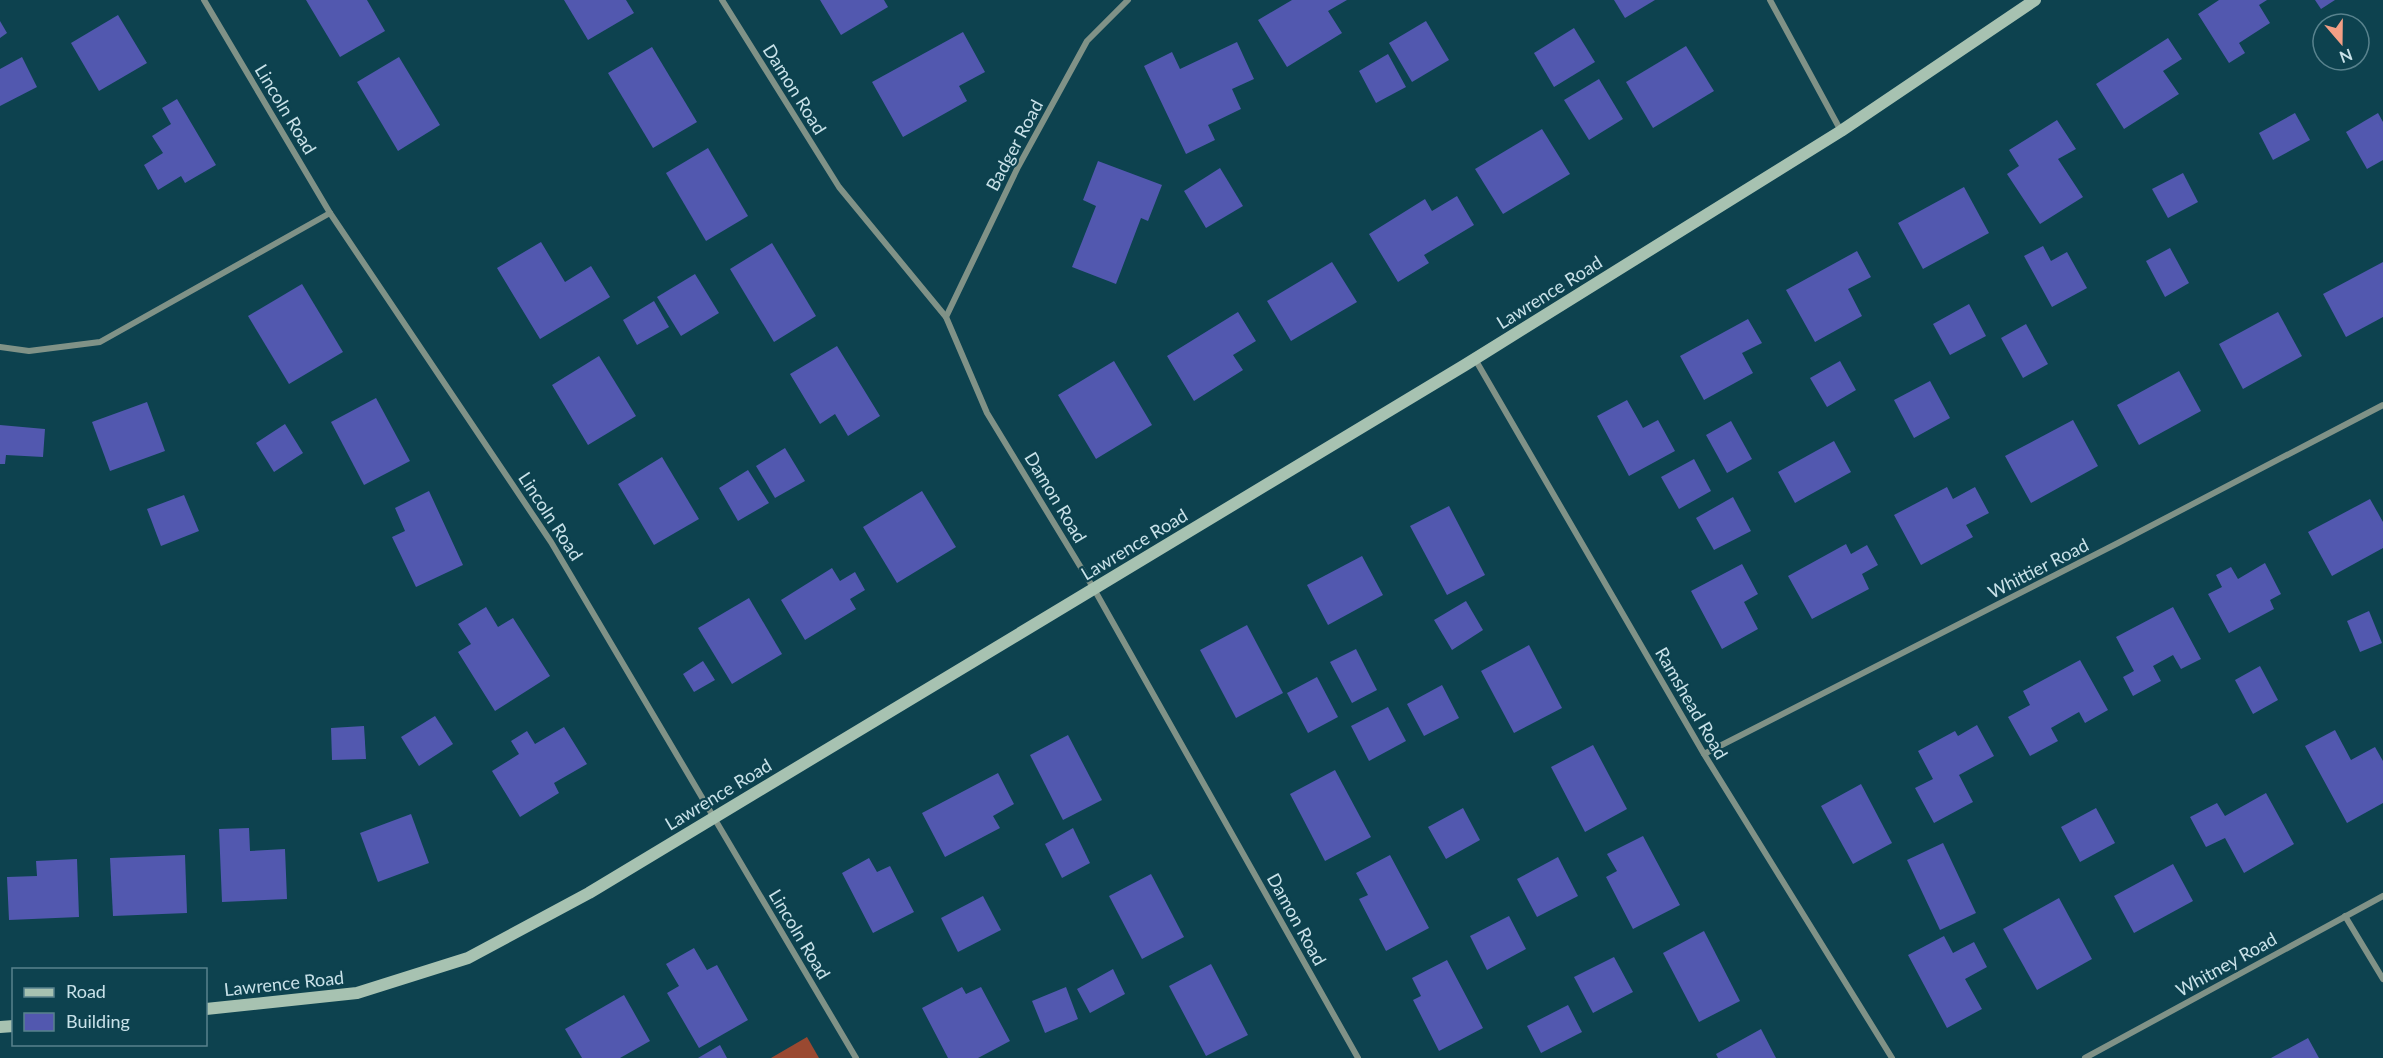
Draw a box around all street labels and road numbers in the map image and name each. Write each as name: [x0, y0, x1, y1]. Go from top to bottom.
street label: Damon Road: [759, 40, 831, 138]
street label: Lincoln Road: [251, 60, 321, 158]
street label: Badger Road: [981, 96, 1047, 194]
street label: Lawrence Road: [1492, 251, 1606, 333]
street label: Damon Road: [1020, 448, 1092, 546]
street label: Lincoln Road: [514, 468, 588, 564]
street label: Lawrence Road: [1077, 504, 1191, 584]
street label: Whittier Road: [1984, 533, 2092, 603]
street label: Ramshead Road: [1651, 643, 1733, 763]
street label: Lawrence Road: [661, 754, 775, 834]
street label: Damon Road: [1263, 869, 1331, 969]
street label: Lincoln Road: [765, 885, 835, 983]
street label: Whitney Road: [2172, 927, 2280, 1001]
street label: Lawrence Road: [223, 966, 345, 1000]

